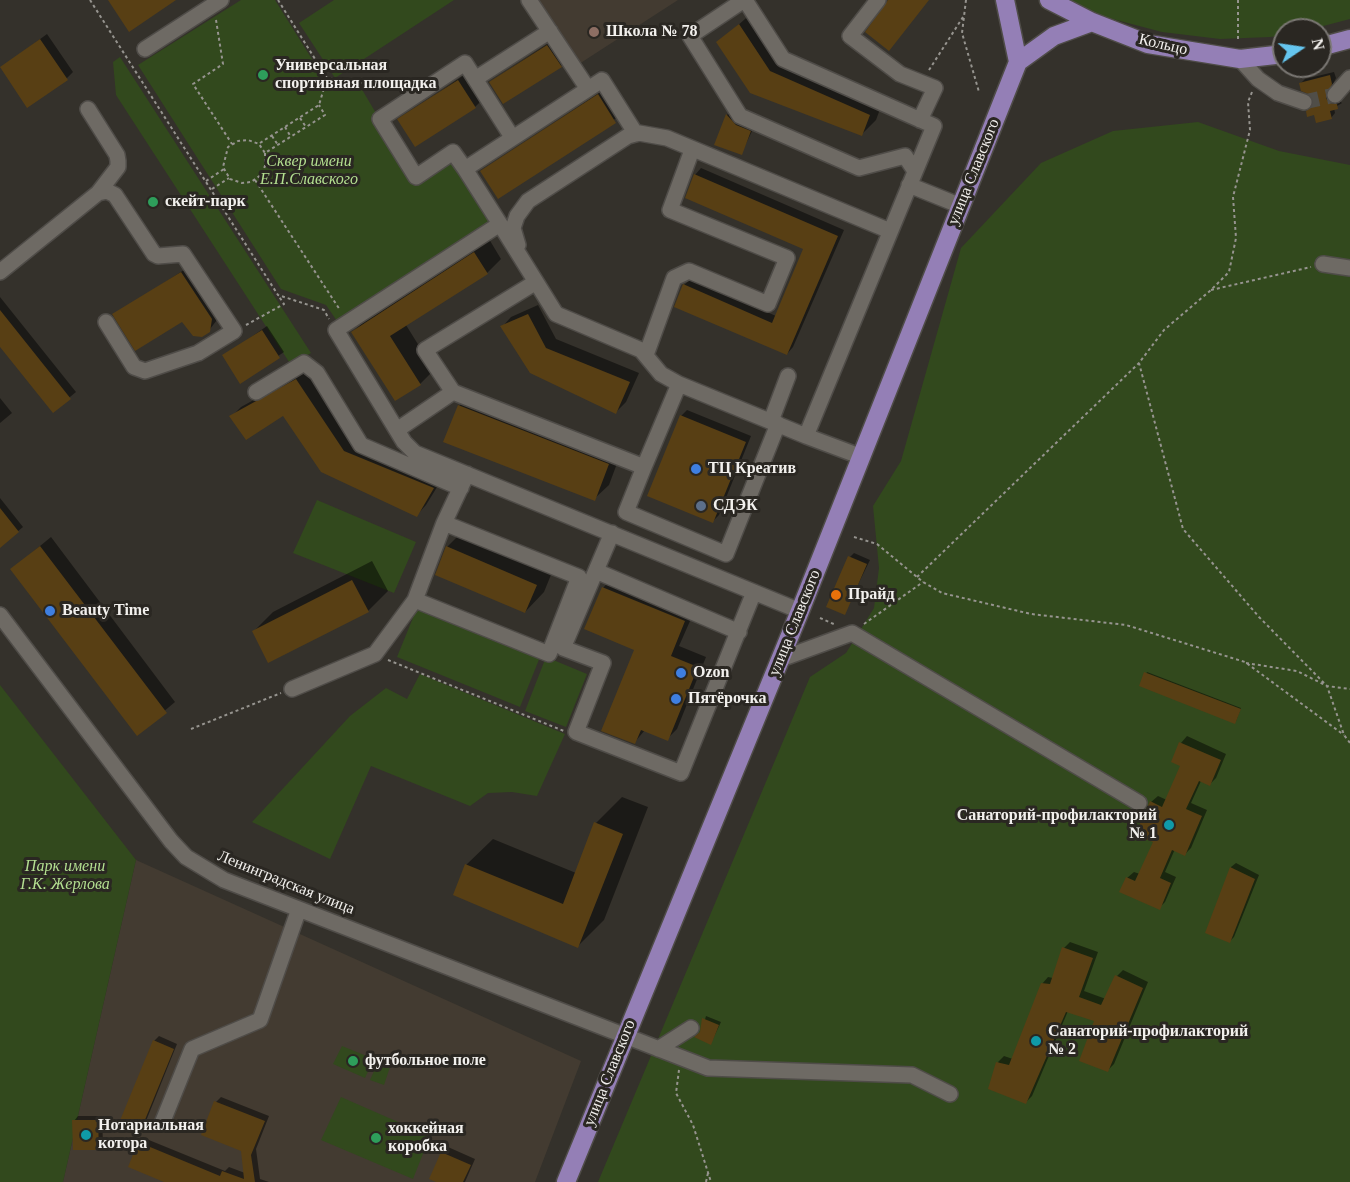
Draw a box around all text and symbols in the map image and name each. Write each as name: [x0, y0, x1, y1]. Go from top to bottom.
north arrow: [1272, 18, 1332, 78]
place label: Школа № 78: [606, 22, 697, 42]
marker: Школа № 78: [587, 25, 601, 39]
street label: Кольцо: [1137, 30, 1189, 60]
text: N: [1308, 37, 1328, 52]
place label: Универсальная спортивная площадка: [275, 56, 436, 94]
marker: Универсальная спортивная площадка: [256, 68, 270, 82]
street label: улица Славского: [944, 116, 1004, 228]
park label: Сквер имени Е.П.Славского: [260, 152, 358, 190]
place label: скейт-парк: [165, 192, 246, 212]
marker: скейт-парк: [146, 195, 160, 209]
place label: ТЦ Креатив: [708, 459, 796, 479]
marker: ТЦ Креатив: [689, 462, 703, 476]
place label: СДЭК: [713, 496, 758, 516]
marker: СДЭК: [694, 499, 708, 513]
street label: улица Славского: [765, 567, 825, 679]
place label: Прайд: [848, 585, 895, 605]
marker: Прайд: [829, 588, 843, 602]
place label: Beauty Time: [62, 601, 149, 621]
marker: Beauty Time: [43, 604, 57, 618]
place label: Ozon: [693, 663, 729, 683]
marker: Ozon: [674, 666, 688, 680]
place label: Пятёрочка: [688, 689, 767, 709]
marker: Пятёрочка: [669, 692, 683, 706]
place label: Санаторий-профилакторий № 1: [957, 806, 1157, 844]
marker: Санаторий-профилакторий № 1: [1162, 818, 1176, 832]
street label: Ленинградская улица: [215, 847, 357, 919]
park label: Парк имени Г.К. Жерлова: [20, 857, 110, 895]
street label: улица Славского: [580, 1017, 640, 1129]
place label: Санаторий-профилакторий № 2: [1048, 1022, 1248, 1060]
marker: Санаторий-профилакторий № 2: [1029, 1034, 1043, 1048]
place label: футбольное поле: [365, 1051, 486, 1071]
marker: футбольное поле: [346, 1054, 360, 1068]
place label: Нотариальная котора: [98, 1116, 204, 1154]
place label: хоккейная коробка: [388, 1119, 464, 1157]
marker: Нотариальная котора: [79, 1128, 93, 1142]
marker: хоккейная коробка: [369, 1131, 383, 1145]

